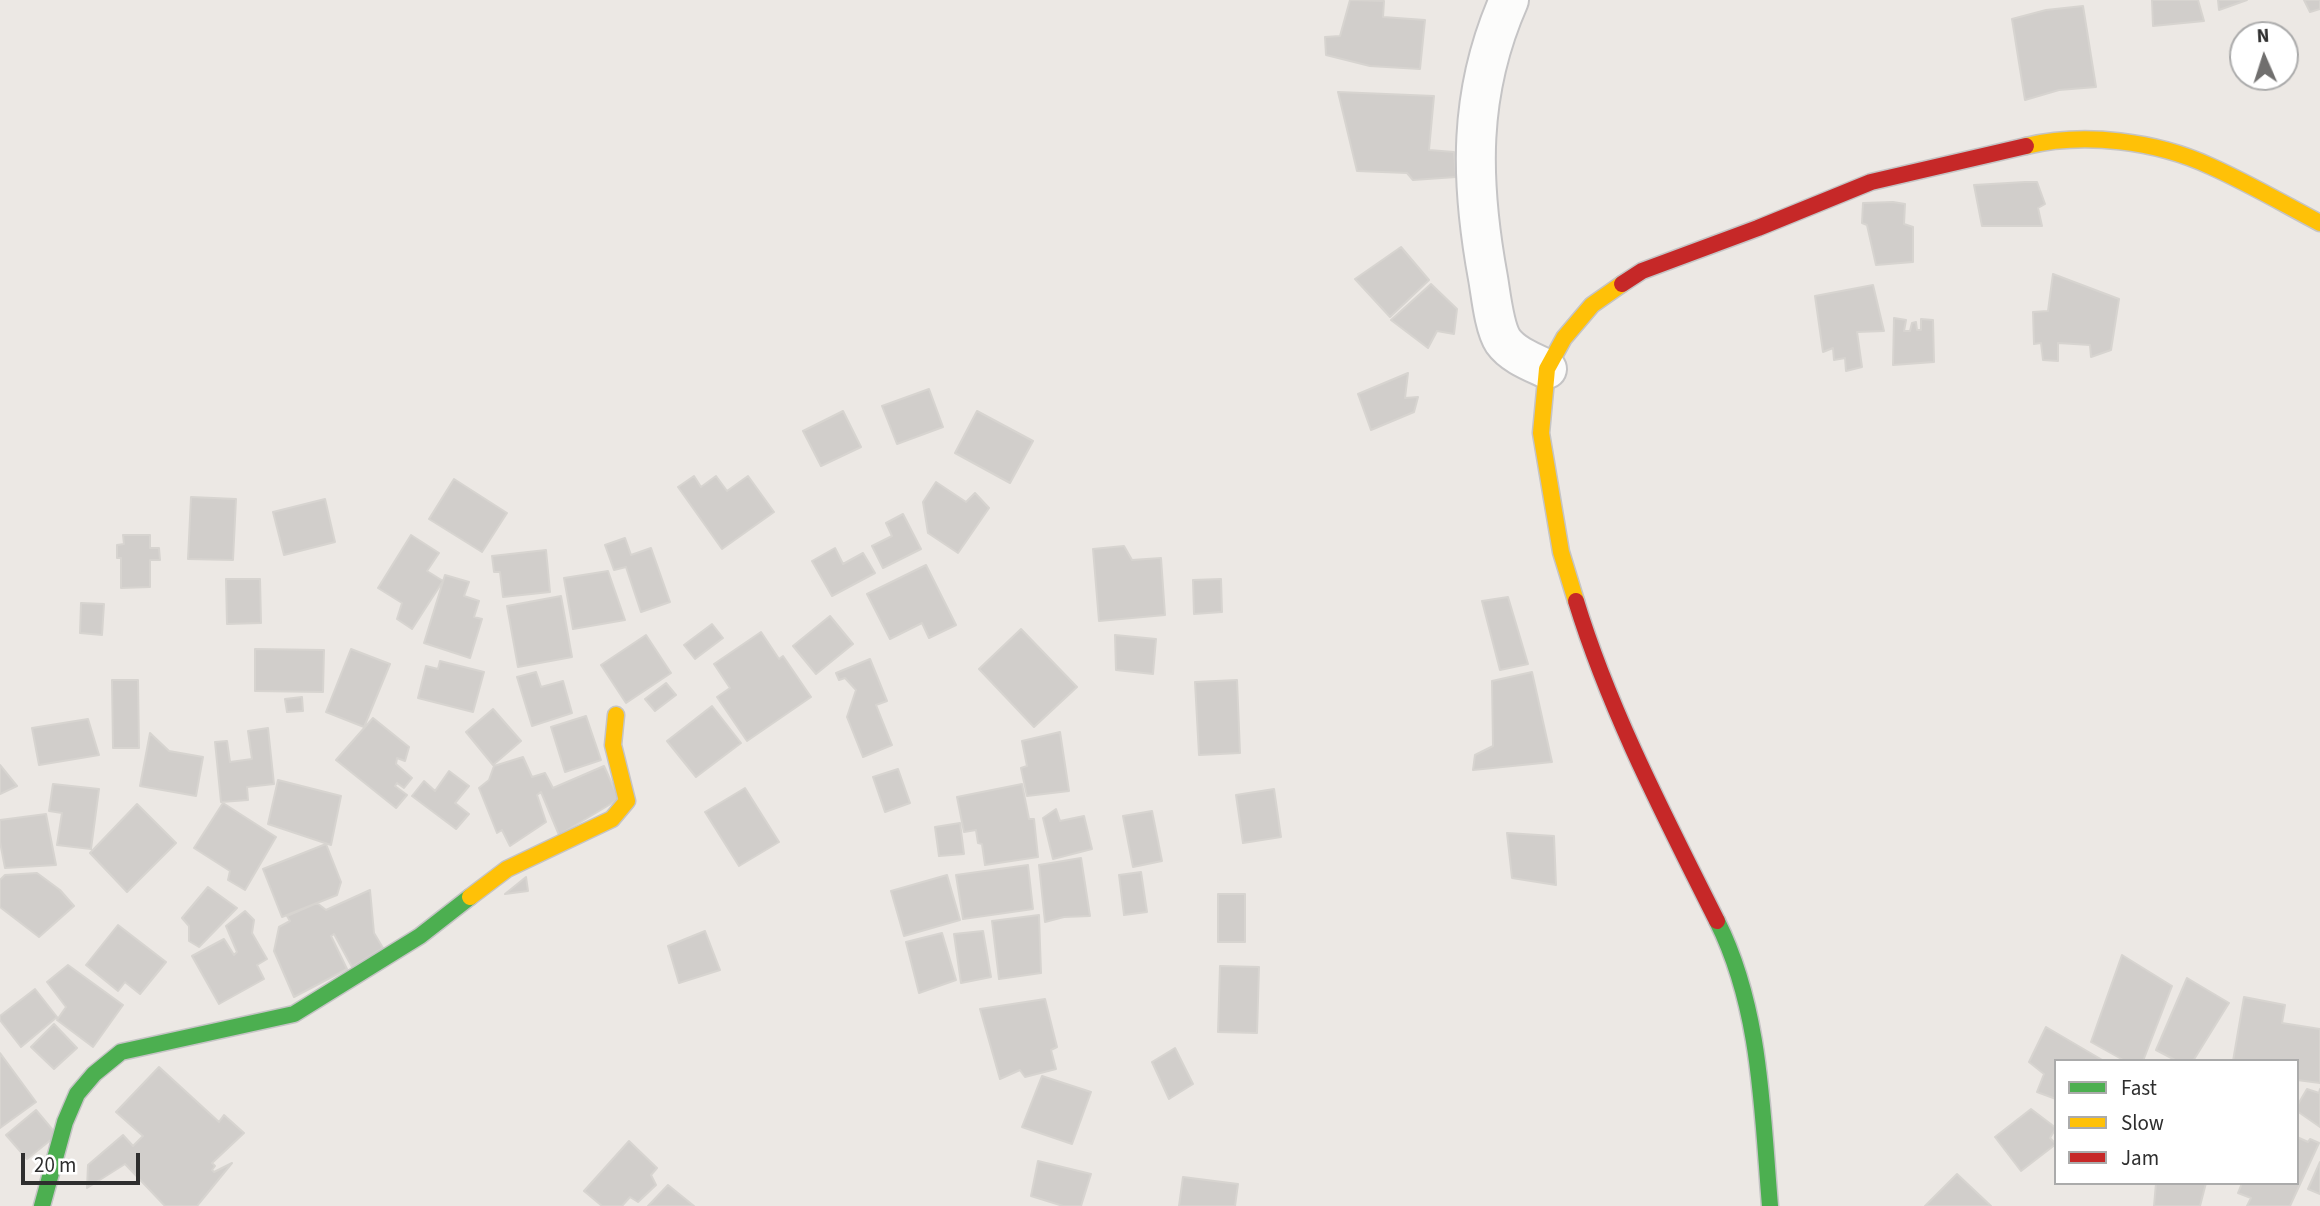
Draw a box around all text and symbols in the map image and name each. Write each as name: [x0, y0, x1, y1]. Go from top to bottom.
north arrow: [2229, 21, 2299, 91]
text: N: [2256, 23, 2270, 50]
legend: [2054, 1059, 2299, 1185]
text: Fast: [2121, 1073, 2157, 1103]
text: Slow: [2121, 1108, 2164, 1138]
scale bar: [24, 1140, 144, 1184]
text: Jam: [2121, 1143, 2159, 1173]
text: 20 m: [34, 1150, 76, 1180]

